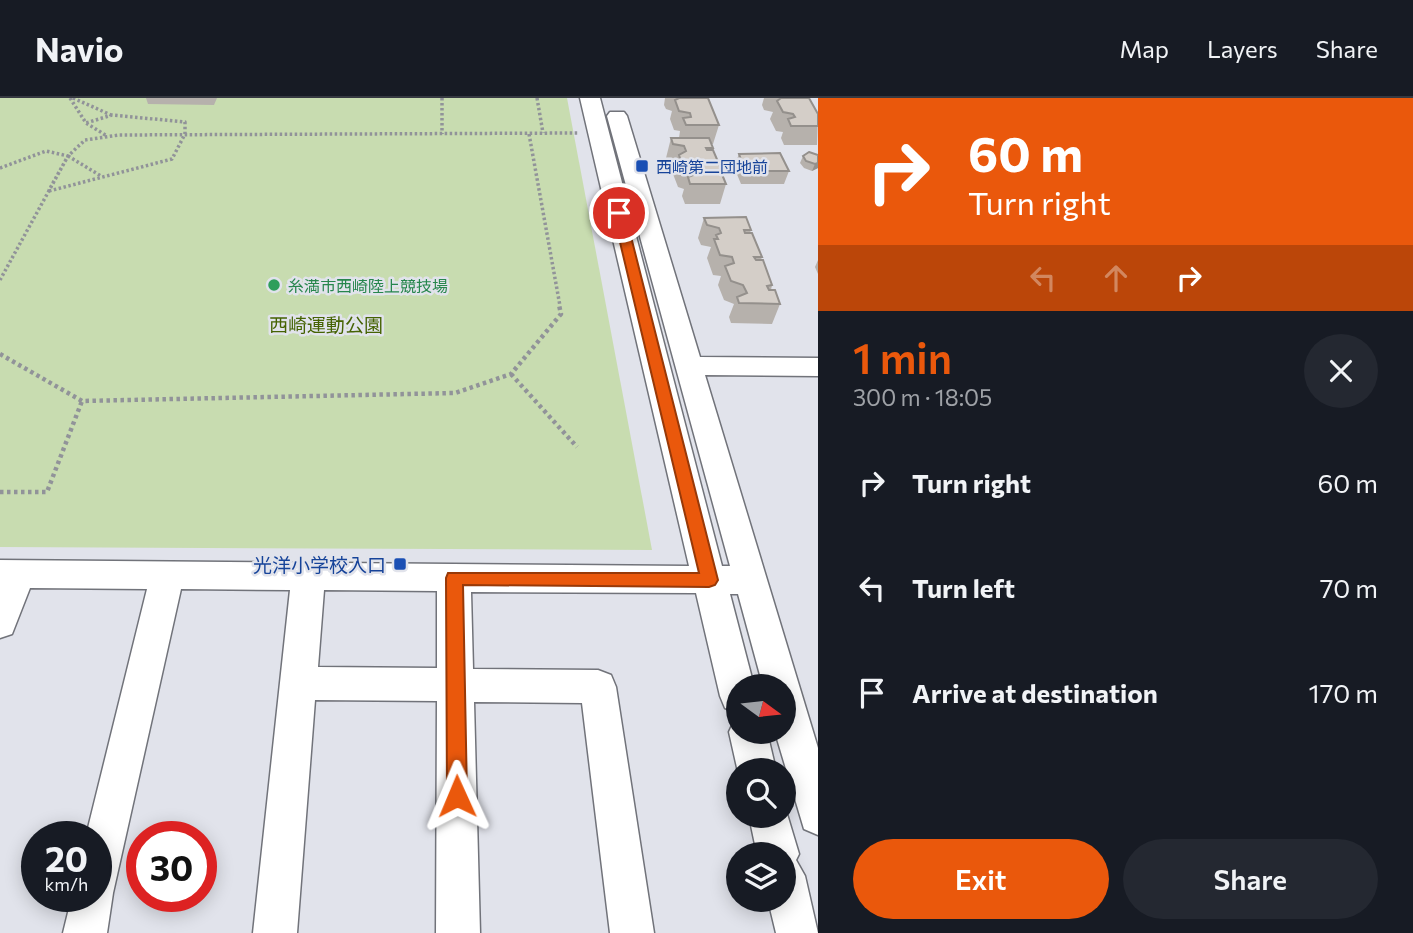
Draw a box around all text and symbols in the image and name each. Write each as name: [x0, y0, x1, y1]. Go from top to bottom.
text: Navio: [35, 28, 124, 69]
text: Map: [1120, 34, 1169, 63]
text: Layers: [1207, 34, 1278, 63]
text: Share: [1316, 34, 1378, 63]
text: 60 m: [968, 122, 1083, 182]
icon: right: [853, 126, 944, 217]
place label: 西崎第二団地前: [656, 157, 768, 176]
marker: 西崎第二団地前: [634, 158, 650, 174]
text: Turn right: [968, 182, 1111, 222]
pin: [589, 183, 649, 243]
icon: arrive: [600, 194, 638, 232]
icon: left: [1024, 259, 1062, 297]
icon: ahead: [1097, 259, 1135, 297]
icon: right: [1170, 259, 1208, 297]
place label: 糸満市西崎陸上競技場: [288, 276, 448, 295]
marker: 糸満市西崎陸上競技場: [266, 277, 282, 293]
park label: 西崎運動公園: [269, 313, 383, 336]
text: 1 min: [853, 331, 952, 383]
button: close: [1304, 334, 1378, 408]
text: 300 m · 18:05: [853, 383, 992, 411]
icon: right: [853, 464, 891, 502]
text: Turn right: [912, 467, 1031, 498]
text: 60 m: [1318, 467, 1378, 498]
place label: 光洋小学校入口: [253, 553, 386, 576]
marker: 光洋小学校入口: [392, 556, 408, 572]
icon: left: [853, 569, 891, 607]
text: Turn left: [912, 572, 1015, 603]
text: 70 m: [1320, 572, 1378, 603]
north arrow: [726, 674, 796, 744]
map controls: [726, 674, 796, 912]
icon: arrive: [853, 674, 891, 712]
text: Arrive at destination: [912, 677, 1158, 708]
text: 170 m: [1309, 677, 1378, 708]
button: search: [726, 758, 796, 828]
position arrow: [420, 759, 494, 833]
speed limit sign: 30: [126, 821, 217, 912]
text: 20: [45, 836, 88, 879]
button: Exit: [853, 839, 1109, 919]
button: Share: [1123, 839, 1378, 919]
button: layers: [726, 842, 796, 912]
text: km/h: [45, 873, 88, 895]

